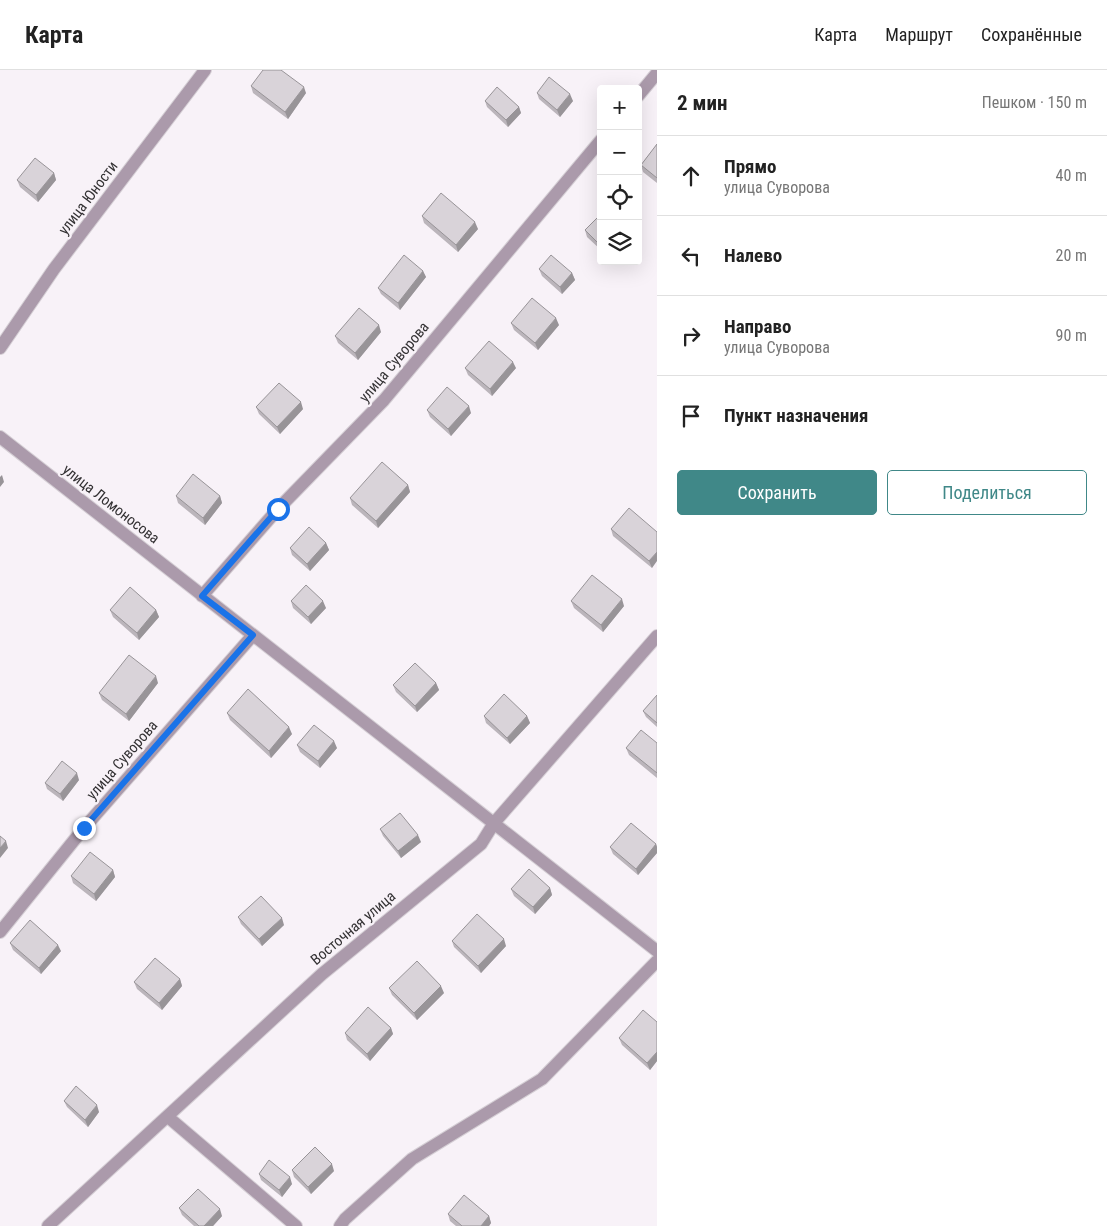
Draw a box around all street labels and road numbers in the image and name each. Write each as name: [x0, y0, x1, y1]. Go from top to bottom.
street label: улица Юности: [55, 158, 121, 238]
street label: улица Суворова: [355, 318, 433, 406]
street label: улица Ломоносова: [59, 461, 163, 547]
street label: улица Суворова: [83, 717, 161, 803]
street label: Восточная улица: [307, 887, 399, 969]

